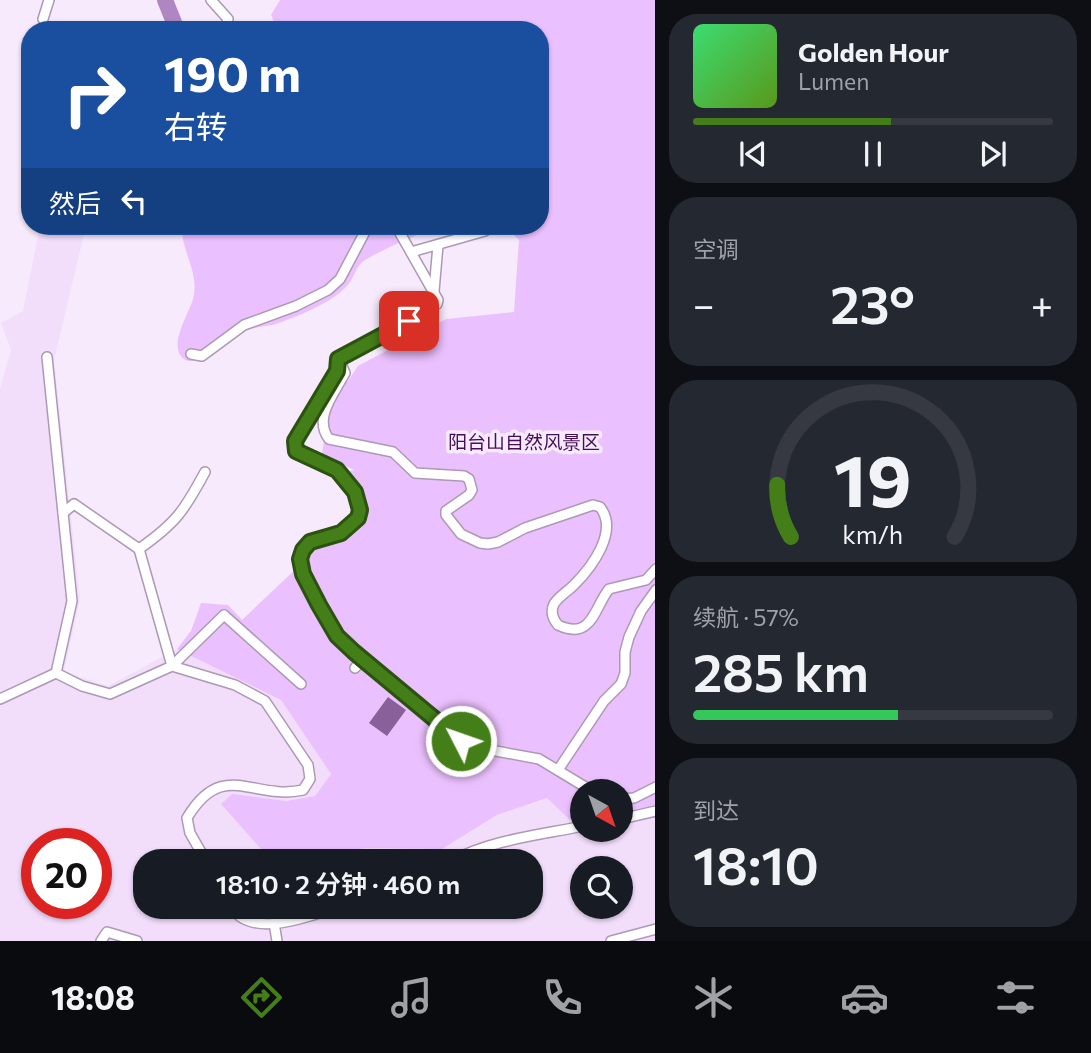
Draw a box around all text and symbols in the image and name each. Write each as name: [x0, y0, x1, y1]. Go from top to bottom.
text: Golden Hour: [798, 36, 949, 67]
text: 190 m: [164, 42, 301, 102]
icon: right: [49, 49, 140, 140]
text: Lumen: [798, 67, 869, 95]
text: 右转: [164, 106, 228, 146]
icon: previous: [734, 135, 772, 173]
icon: pause: [854, 135, 892, 173]
icon: next: [974, 135, 1012, 173]
icon: left: [115, 182, 153, 220]
text: 然后: [49, 187, 101, 218]
text: 空调: [693, 235, 739, 263]
text: 23°: [830, 271, 915, 335]
text: −: [693, 280, 715, 327]
text: +: [1031, 280, 1053, 327]
pin: [379, 291, 439, 351]
icon: arrive: [390, 302, 428, 340]
park label: 阳台山自然风景区: [448, 430, 600, 453]
text: 19: [834, 433, 912, 522]
text: km/h: [843, 518, 903, 548]
text: 续航 · 57%: [693, 603, 799, 631]
text: 285 km: [693, 639, 869, 703]
position arrow: [424, 704, 498, 778]
north arrow: [570, 779, 634, 842]
map controls: [570, 779, 633, 919]
text: 到达: [693, 796, 739, 824]
speed limit sign: 20: [21, 828, 112, 919]
text: 18:10: [693, 832, 819, 896]
button: search: [570, 856, 633, 919]
text: 18:10 · 2 分钟 · 460 m: [216, 868, 460, 899]
icon: directions: [237, 973, 286, 1022]
icon: music: [387, 973, 436, 1022]
icon: phone: [538, 973, 587, 1022]
icon: climate: [689, 973, 738, 1022]
icon: car: [840, 973, 889, 1022]
icon: filters: [991, 973, 1040, 1022]
text: 18:08: [51, 977, 135, 1017]

